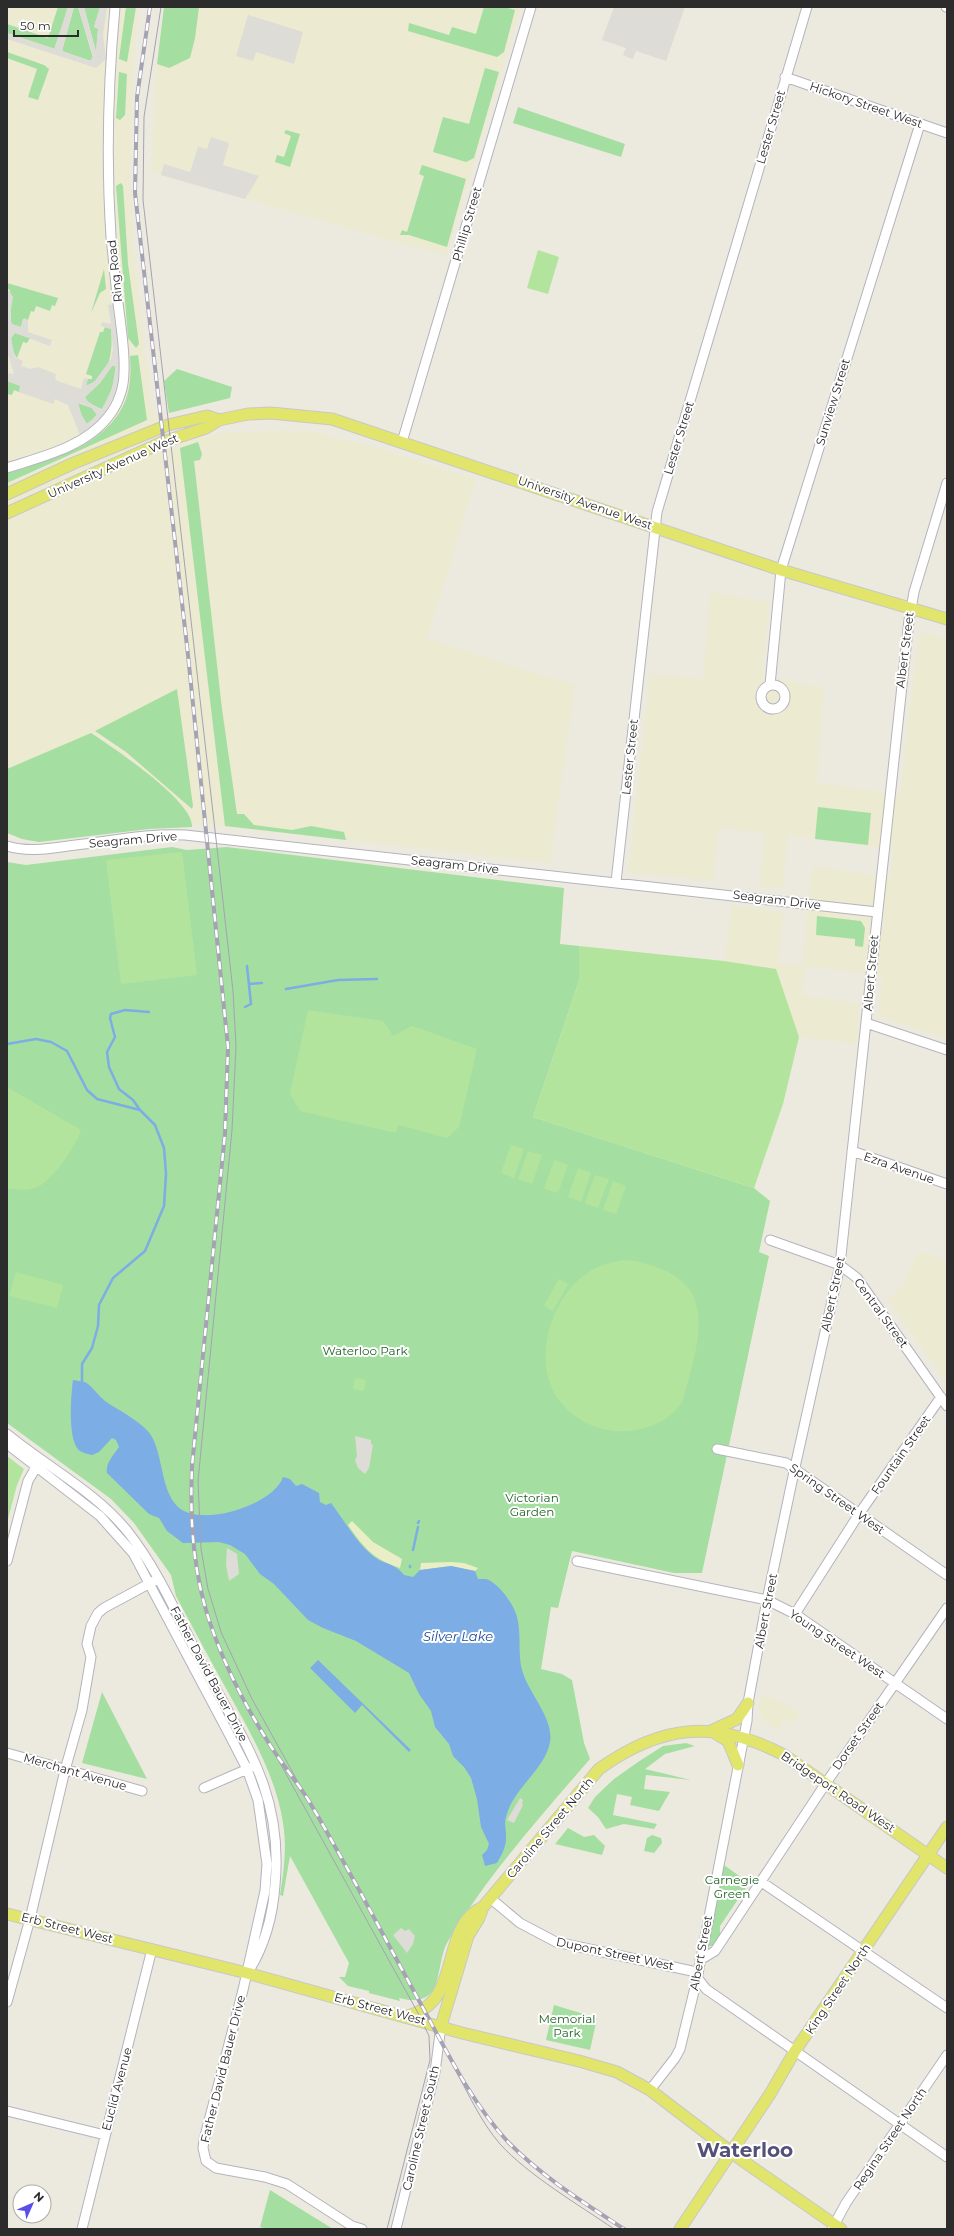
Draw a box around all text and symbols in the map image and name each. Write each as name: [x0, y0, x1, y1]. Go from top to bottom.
scale bar: [14, 12, 78, 38]
text: 50 m: [20, 18, 51, 33]
street label: Hickory Street West: [808, 78, 925, 131]
street label: Lester Street: [753, 88, 788, 166]
street label: Phillip Street: [449, 185, 484, 263]
street label: Ring Road: [104, 239, 125, 303]
street label: Sunview Street: [812, 356, 853, 447]
street label: Lester Street: [660, 399, 697, 476]
street label: University Avenue West: [45, 430, 181, 501]
street label: University Avenue West: [516, 472, 655, 533]
street label: Albert Street: [892, 611, 917, 689]
street label: Lester Street: [618, 718, 641, 796]
street label: Seagram Drive: [88, 828, 178, 851]
street label: Seagram Drive: [410, 852, 500, 877]
street label: Seagram Drive: [732, 887, 822, 912]
street label: Albert Street: [860, 934, 881, 1012]
street label: Ezra Avenue: [862, 1148, 937, 1187]
street label: Albert Street: [817, 1255, 848, 1333]
street label: Central Street: [851, 1275, 912, 1351]
park label: Waterloo Park: [322, 1343, 408, 1358]
street label: Fountain Street: [868, 1412, 934, 1497]
street label: Spring Street West: [787, 1460, 888, 1537]
park label: Victorian Garden: [505, 1490, 559, 1519]
street label: Albert Street: [751, 1572, 780, 1650]
street label: Father David Bauer Drive: [167, 1603, 252, 1744]
street label: Young Street West: [787, 1606, 888, 1681]
water label: Silver Lake: [423, 1628, 493, 1644]
street label: Dorset Street: [829, 1699, 887, 1773]
street label: Bridgeport Road West: [778, 1748, 898, 1835]
street label: Merchant Avenue: [22, 1750, 128, 1793]
street label: Caroline Street North: [503, 1774, 596, 1881]
park label: Carnegie Green: [705, 1872, 759, 1901]
street label: Erb Street West: [20, 1909, 115, 1946]
street label: Albert Street: [686, 1914, 715, 1992]
street label: Dupont Street West: [555, 1934, 675, 1973]
street label: King Street North: [802, 1941, 873, 2037]
street label: Erb Street West: [333, 1989, 428, 2028]
street label: Father David Bauer Drive: [197, 1994, 248, 2144]
park label: Memorial Park: [538, 2011, 596, 2040]
street label: Euclid Avenue: [98, 2046, 135, 2132]
street label: Caroline Street South: [399, 2064, 442, 2192]
street label: Regina Street North: [850, 2085, 929, 2193]
district label: Waterloo: [697, 2138, 793, 2162]
north arrow: [12, 2184, 52, 2224]
text: N: [31, 2189, 47, 2205]

